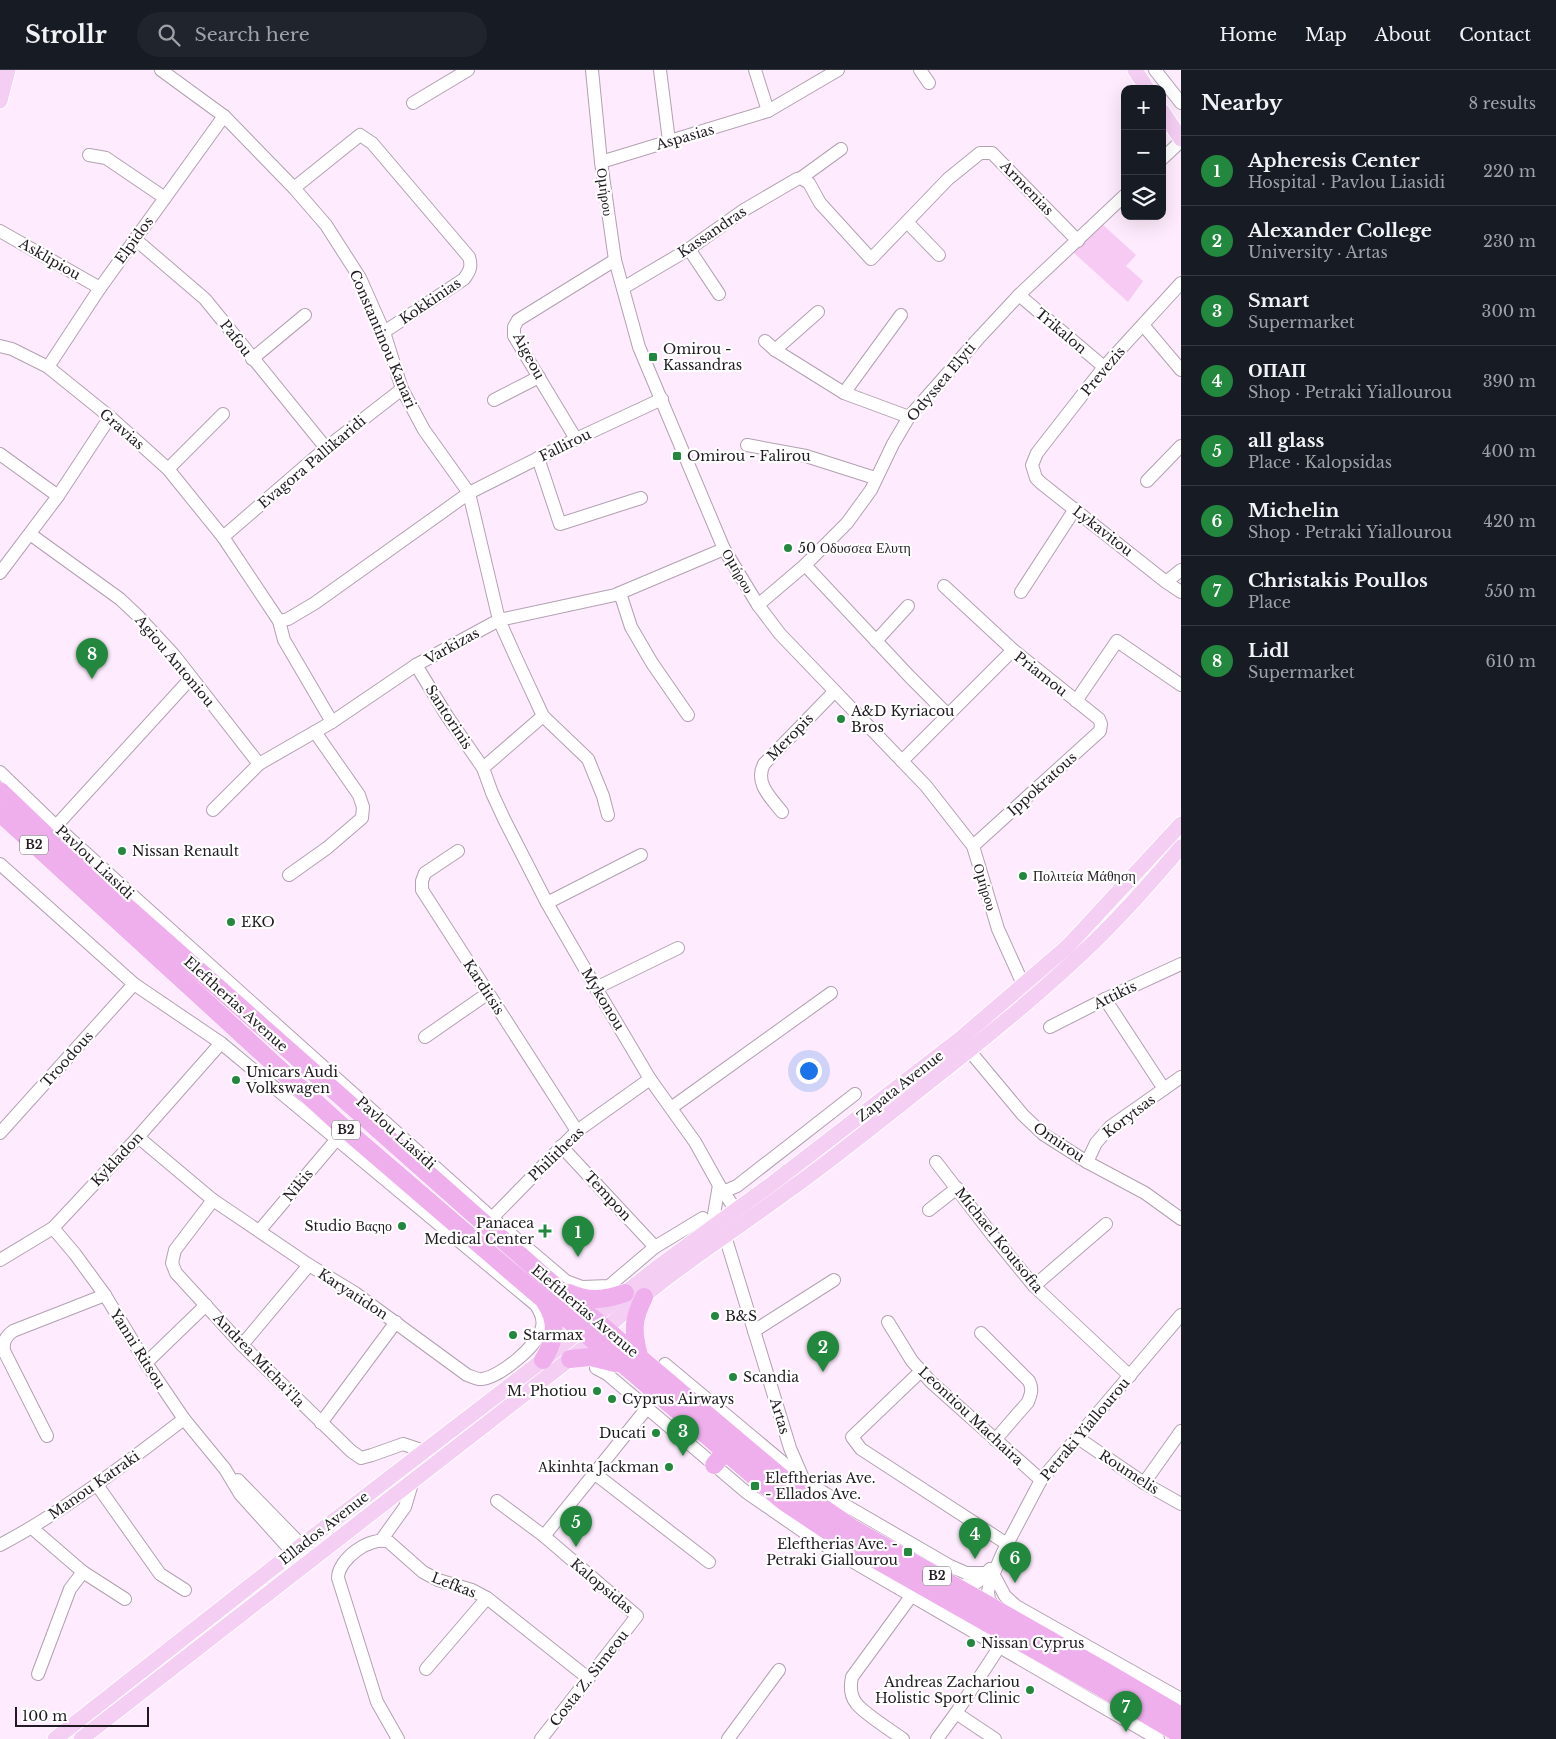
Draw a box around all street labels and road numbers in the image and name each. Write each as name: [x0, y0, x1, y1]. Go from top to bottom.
street label: Aspasias: [653, 120, 716, 154]
street label: Armenias: [996, 156, 1057, 219]
street label: Ομήρου: [593, 167, 617, 217]
street label: Kassandras: [674, 202, 750, 262]
street label: Elpidos: [111, 213, 157, 267]
street label: Asklipiou: [15, 234, 84, 284]
street label: Constantinou Kanari: [346, 267, 420, 411]
street label: Kokkinias: [396, 274, 464, 328]
street label: Trikalon: [1032, 304, 1091, 358]
street label: Pafou: [216, 316, 256, 360]
street label: Aigeou: [509, 329, 549, 383]
street label: Odyssea Elyti: [903, 339, 979, 425]
street label: Prevezis: [1077, 343, 1129, 399]
street label: Gravias: [96, 405, 148, 453]
street label: Evagora Pallikaridi: [255, 412, 370, 512]
street label: Fallirou: [536, 424, 594, 465]
street label: Lykavitou: [1069, 502, 1137, 560]
street label: Ομήρου: [718, 546, 758, 597]
street label: Agiou Antoniou: [131, 611, 219, 711]
street label: Varkizas: [421, 624, 482, 669]
street label: Priamou: [1011, 648, 1072, 701]
street label: Santorinis: [422, 681, 476, 753]
street label: Meropis: [763, 709, 817, 765]
street label: Ippokratous: [1004, 748, 1080, 820]
street label: Pavlou Liasidi: [52, 821, 138, 903]
road number: B2: [20, 836, 48, 854]
street label: Ομήρου: [969, 861, 1001, 913]
street label: Eleftherias Avenue: [180, 953, 292, 1055]
street label: Karditsis: [460, 956, 508, 1018]
street label: Mykonou: [577, 965, 629, 1034]
street label: Attikis: [1090, 977, 1140, 1014]
street label: Troodous: [37, 1027, 97, 1091]
street label: Zapata Avenue: [853, 1046, 947, 1126]
street label: Korytsas: [1099, 1090, 1159, 1142]
street label: Pavlou Liasidi: [353, 1093, 440, 1173]
street label: Omirou: [1030, 1118, 1089, 1166]
road number: B2: [332, 1120, 360, 1140]
street label: Philitheas: [524, 1123, 588, 1185]
street label: Kykladon: [87, 1128, 147, 1190]
street label: Nikis: [279, 1165, 317, 1205]
street label: Tempon: [581, 1168, 636, 1225]
street label: Michael Koutsofta: [951, 1184, 1047, 1296]
street label: Eleftherias Avenue: [528, 1261, 642, 1361]
street label: Karyatidon: [314, 1265, 392, 1324]
street label: Yanni Ritsou: [106, 1305, 170, 1393]
street label: Andrea Micha'i'la: [209, 1308, 309, 1411]
street label: Leontiou Machaira: [915, 1363, 1027, 1469]
street label: Petraki Yiallourou: [1037, 1373, 1134, 1484]
street label: Artas: [766, 1395, 794, 1436]
street label: Roumelis: [1096, 1446, 1162, 1498]
street label: Manou Katraki: [45, 1447, 143, 1523]
street label: Ellados Avenue: [276, 1487, 372, 1569]
street label: Kalopsidas: [567, 1554, 637, 1618]
road number: B2: [923, 1566, 951, 1585]
street label: Lefkas: [429, 1568, 479, 1602]
street label: Costa Z. Simeou: [546, 1626, 633, 1730]

